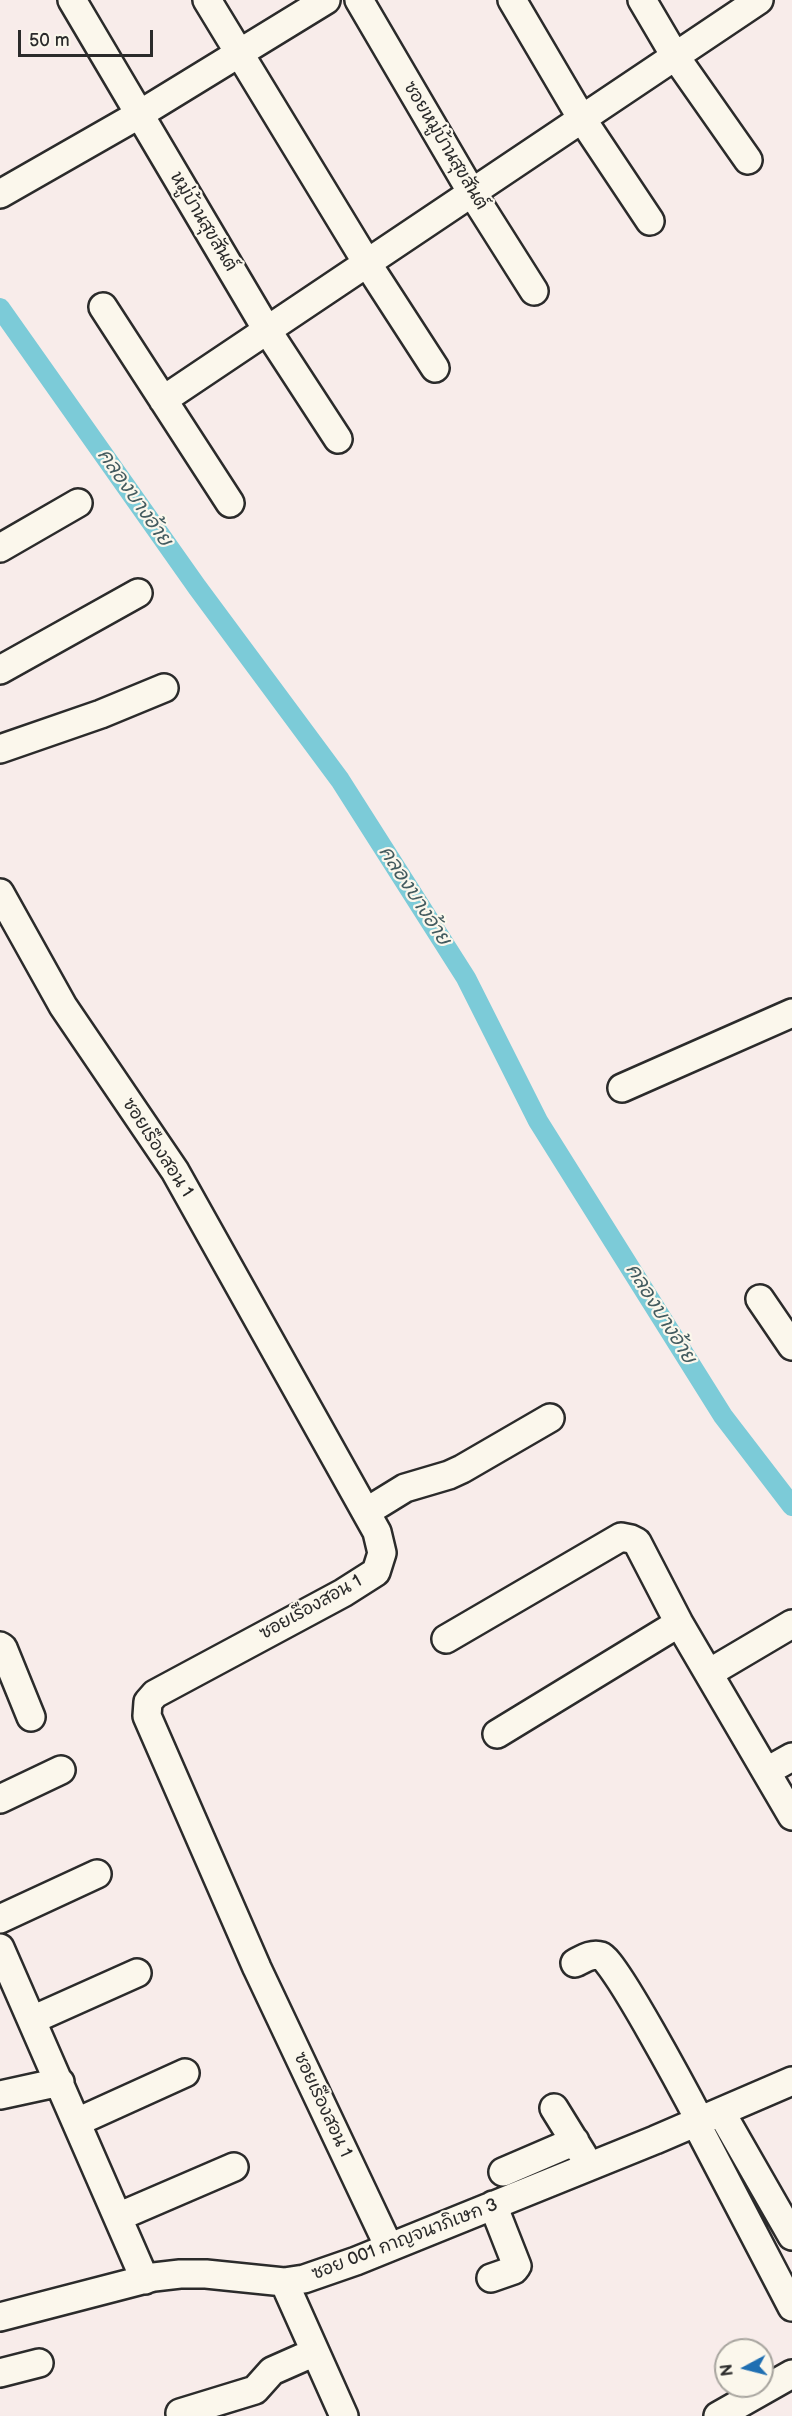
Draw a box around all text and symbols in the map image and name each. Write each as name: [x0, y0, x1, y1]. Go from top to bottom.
scale bar: [21, 18, 156, 56]
text: 50 m: [29, 30, 70, 51]
street label: ซอยหมู่บ้านสุขสันต์: [398, 78, 492, 214]
street label: หมู่บ้านสุขสันต์: [165, 168, 241, 276]
water label: คลองบางอ้าย: [92, 445, 176, 551]
water label: คลองบางอ้าย: [373, 842, 455, 950]
street label: ซอยเรืองสอน 1: [117, 1094, 197, 1202]
water label: คลองบางอ้าย: [620, 1259, 700, 1369]
street label: ซอยเรืองสอน 1: [256, 1571, 366, 1645]
street label: ซอยเรืองสอน 1: [288, 2049, 356, 2161]
street label: ซอย 001 กาญจนาภิเษก 3: [309, 2195, 501, 2285]
north arrow: [714, 2338, 774, 2398]
text: N: [717, 2363, 738, 2377]

